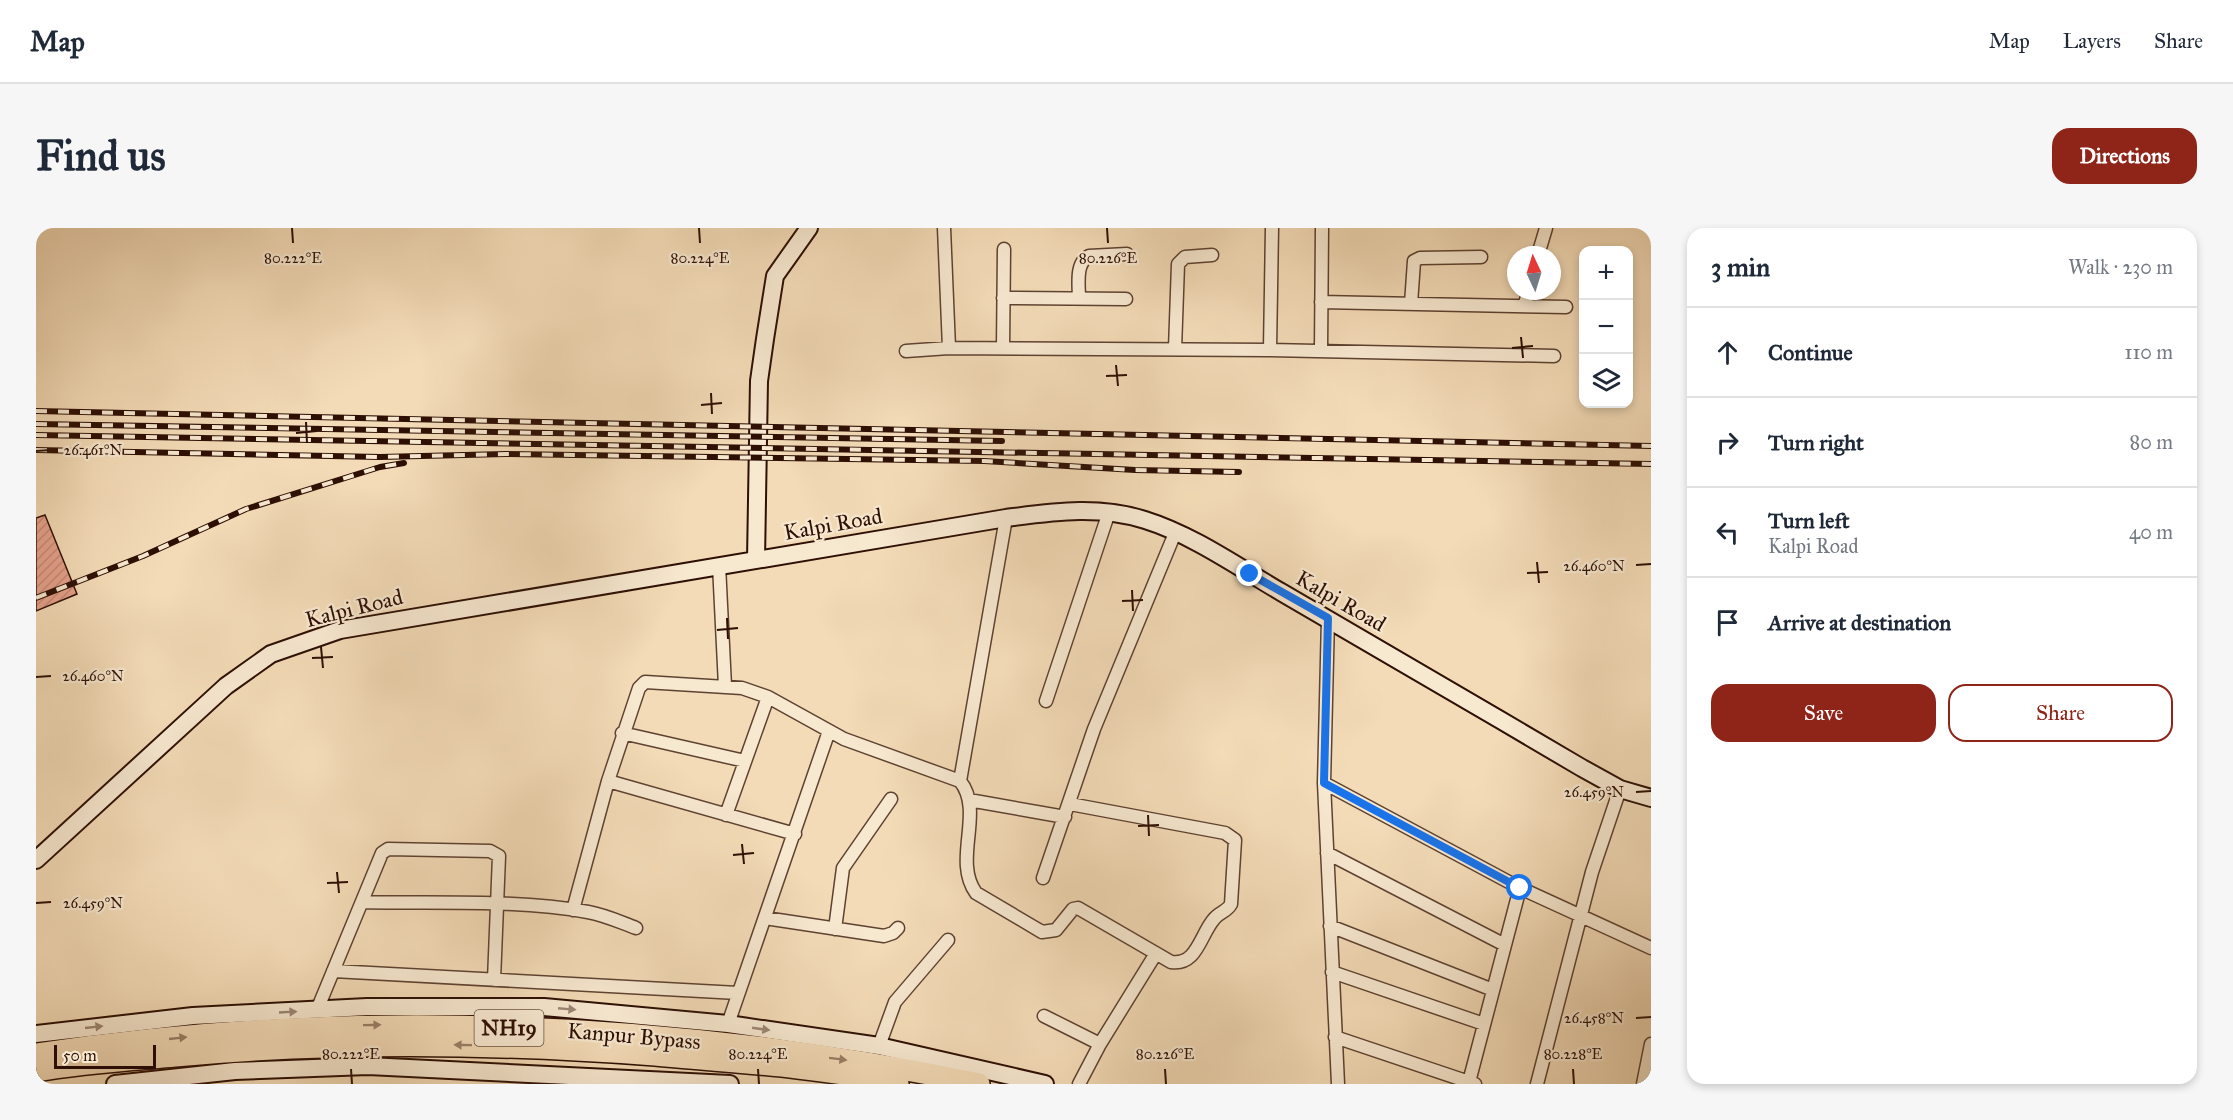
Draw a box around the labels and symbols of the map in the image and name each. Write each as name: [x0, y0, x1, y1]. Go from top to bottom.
north arrow: [1507, 246, 1561, 300]
text: 80.222°E: [264, 249, 322, 267]
text: 80.224°E: [670, 249, 730, 267]
text: 80.226°E: [1079, 249, 1137, 267]
text: 26.461°N: [64, 441, 122, 459]
street label: Kalpi Road: [782, 502, 884, 546]
text: 26.460°N: [1563, 557, 1625, 575]
route end: [1236, 560, 1262, 586]
street label: Kalpi Road: [1291, 564, 1391, 638]
street label: Kalpi Road: [302, 583, 406, 633]
text: 26.460°N: [62, 667, 124, 685]
text: 26.459°N: [1564, 783, 1624, 801]
route start: [1506, 874, 1532, 900]
text: 26.459°N: [63, 894, 123, 912]
one-way arrow: [558, 1004, 577, 1014]
one-way arrow: [279, 1007, 298, 1016]
text: 26.458°N: [1564, 1009, 1624, 1027]
road number: NH19: [474, 1010, 544, 1046]
street label: Kanpur Bypass: [566, 1017, 702, 1055]
one-way arrow: [363, 1020, 382, 1030]
one-way arrow: [85, 1022, 104, 1032]
one-way arrow: [752, 1024, 771, 1033]
one-way arrow: [168, 1033, 187, 1043]
one-way arrow: [454, 1041, 473, 1050]
scale bar: [54, 1042, 156, 1070]
text: 80.222°E: [322, 1045, 380, 1063]
text: 80.224°E: [728, 1045, 788, 1063]
text: 80.226°E: [1136, 1045, 1194, 1063]
text: 80.228°E: [1544, 1045, 1603, 1063]
one-way arrow: [829, 1054, 848, 1063]

